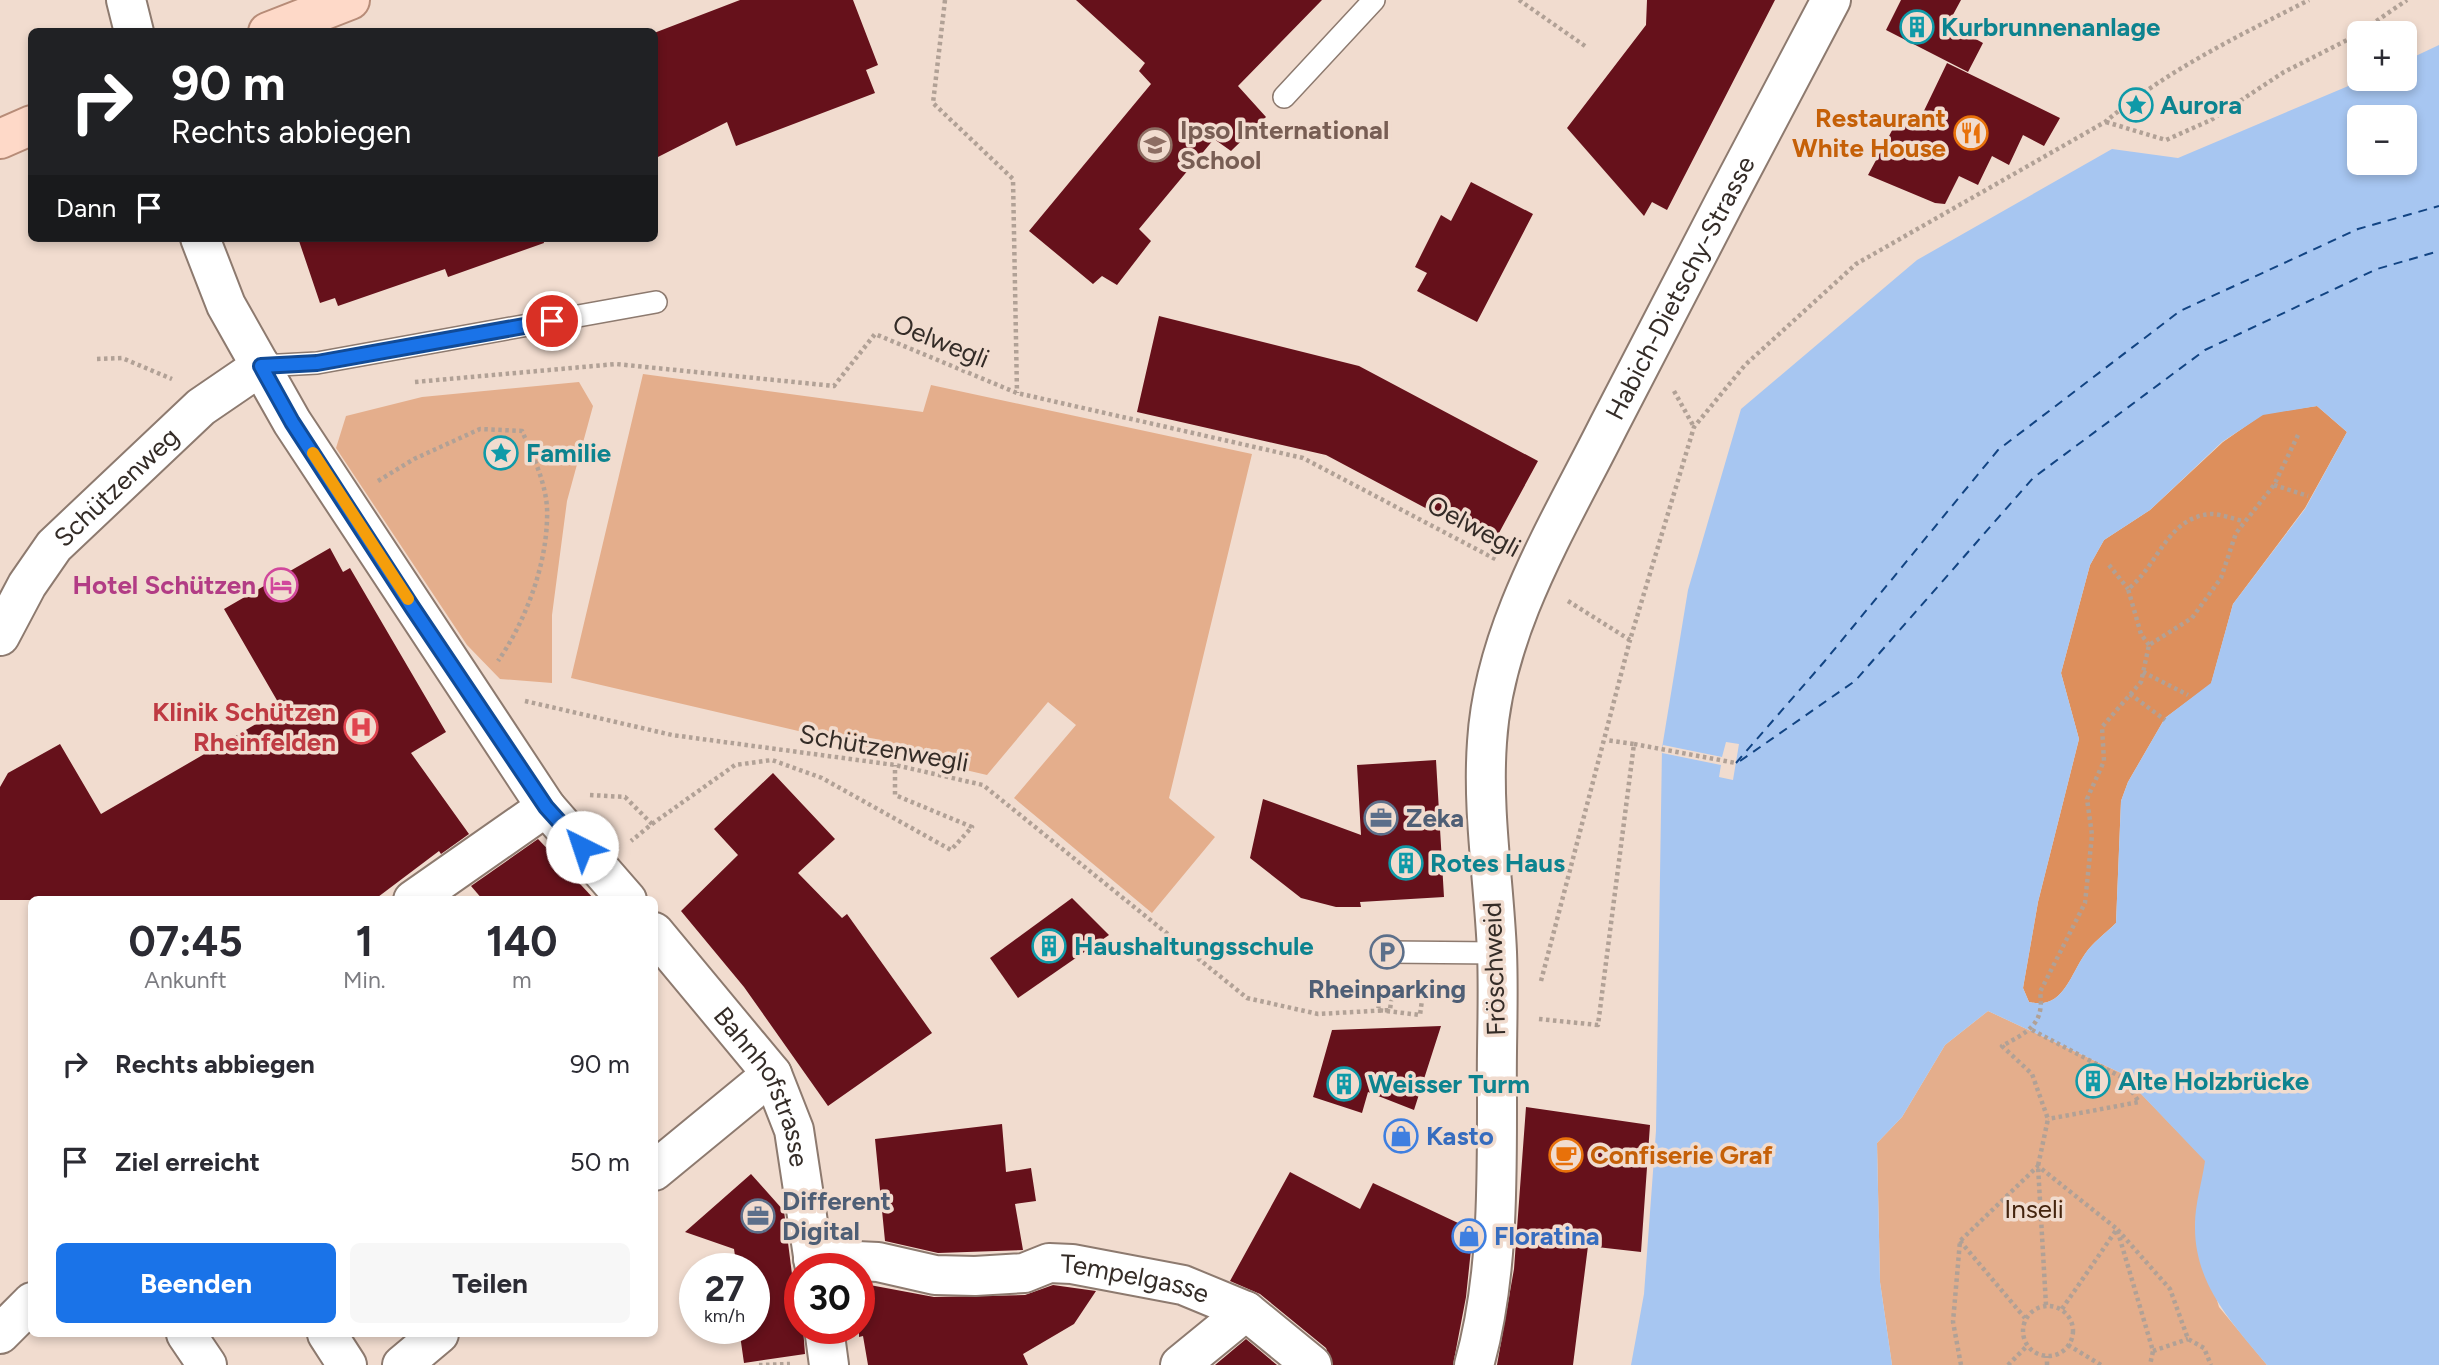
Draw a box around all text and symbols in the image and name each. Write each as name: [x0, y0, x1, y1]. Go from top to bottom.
building icon: Kurbrunnenanlage: [1898, 8, 1936, 46]
place label: Kurbrunnenanlage: [1941, 11, 2161, 43]
map controls: [2347, 21, 2417, 175]
button: +: [2347, 21, 2417, 91]
text: 90 m: [171, 53, 286, 112]
icon: right: [56, 56, 147, 147]
place icon: Aurora: [2117, 86, 2155, 124]
place label: Aurora: [2160, 89, 2242, 121]
place label: Restaurant White House: [1792, 102, 1946, 164]
button: −: [2347, 105, 2417, 175]
text: Rechts abbiegen: [171, 113, 411, 151]
place label: Ipso International School: [1180, 114, 1389, 176]
restaurant icon: Restaurant White House: [1952, 114, 1990, 152]
school or university icon: Ipso International School: [1136, 126, 1174, 164]
street label: Habich-Dietschy-Strasse: [1598, 151, 1762, 425]
icon: arrive: [130, 189, 168, 227]
text: Dann: [56, 192, 116, 224]
pin: [522, 291, 582, 351]
icon: arrive: [533, 302, 571, 340]
street label: Oelwegli: [888, 307, 994, 375]
street label: Schützenweg: [47, 420, 185, 554]
place icon: Familie: [482, 434, 520, 472]
place label: Familie: [526, 437, 611, 469]
street label: Oelwegli: [1422, 488, 1526, 564]
hotel icon: Hotel Schützen: [262, 566, 300, 604]
place label: Hotel Schützen: [73, 569, 256, 601]
place label: Klinik Schützen Rheinfelden: [152, 696, 336, 758]
hospital icon: Klinik Schützen Rheinfelden: [342, 708, 380, 746]
street label: Schützenwegli: [797, 717, 971, 779]
office icon: Zeka: [1362, 799, 1400, 837]
place label: Zeka: [1406, 802, 1464, 834]
position arrow: [545, 810, 619, 884]
building icon: Rotes Haus: [1387, 844, 1425, 882]
place label: Rotes Haus: [1430, 847, 1565, 879]
street label: Fröschweid: [1476, 902, 1512, 1036]
text: 07:45: [128, 916, 243, 967]
text: 1: [355, 916, 373, 967]
text: 140: [486, 916, 558, 967]
building icon: Haushaltungsschule: [1030, 927, 1068, 965]
place label: Haushaltungsschule: [1074, 930, 1314, 962]
parking icon: Rheinparking: [1368, 933, 1406, 971]
text: Ankunft: [144, 966, 227, 994]
text: Min.: [343, 966, 386, 994]
text: m: [512, 966, 532, 994]
place label: Rheinparking: [1308, 973, 1466, 1005]
street label: Bahnhofstrasse: [707, 1000, 815, 1169]
icon: right: [56, 1045, 94, 1083]
text: Rechts abbiegen: [115, 1048, 315, 1080]
text: 90 m: [570, 1048, 630, 1080]
building icon: Alte Holzbrücke: [2074, 1062, 2112, 1100]
building icon: Weisser Turm: [1325, 1065, 1363, 1103]
place label: Alte Holzbrücke: [2118, 1065, 2309, 1097]
place label: Weisser Turm: [1368, 1068, 1530, 1100]
shop icon: Kasto: [1382, 1117, 1420, 1155]
place label: Kasto: [1426, 1120, 1494, 1152]
cafe icon: Confiserie Graf: [1547, 1136, 1585, 1174]
place label: Confiserie Graf: [1590, 1139, 1774, 1171]
icon: arrive: [56, 1143, 94, 1181]
text: Ziel erreicht: [115, 1146, 260, 1178]
text: 50 m: [570, 1146, 630, 1178]
place label: Different Digital: [782, 1185, 891, 1247]
park label: Inseli: [2004, 1193, 2064, 1225]
office icon: Different Digital: [739, 1197, 777, 1235]
shop icon: Floratina: [1450, 1217, 1488, 1255]
place label: Floratina: [1494, 1220, 1600, 1252]
button: Beenden: [56, 1243, 336, 1323]
button: Teilen: [350, 1243, 630, 1323]
street label: Tempelgasse: [1060, 1248, 1214, 1310]
speed limit sign: 30: [784, 1253, 875, 1344]
text: 27: [705, 1268, 744, 1310]
text: km/h: [704, 1305, 745, 1327]

